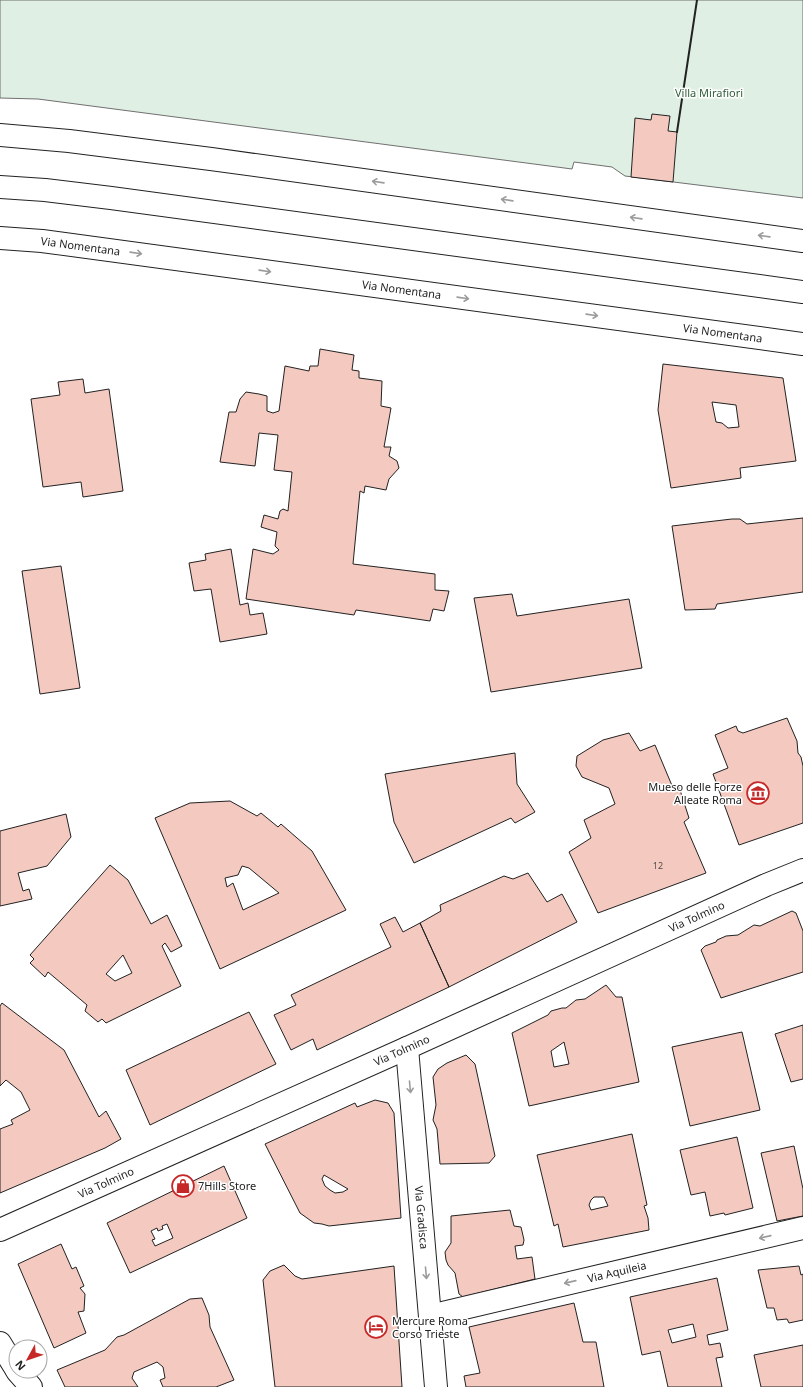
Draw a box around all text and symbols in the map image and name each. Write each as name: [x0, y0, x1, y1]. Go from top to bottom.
park label: Villa Mirafiori: [675, 85, 743, 100]
one-way arrow: [372, 178, 385, 186]
one-way arrow: [501, 196, 514, 204]
one-way arrow: [630, 214, 643, 222]
one-way arrow: [758, 232, 771, 240]
street label: Via Nomentana: [40, 233, 121, 259]
one-way arrow: [129, 250, 142, 257]
one-way arrow: [258, 267, 271, 275]
street label: Via Nomentana: [361, 276, 442, 302]
one-way arrow: [456, 294, 469, 302]
one-way arrow: [585, 312, 598, 319]
street label: Via Nomentana: [682, 320, 763, 345]
place label: Mueso delle Forze Alleate Roma: [648, 779, 742, 807]
museum icon: Mueso delle Forze Alleate Roma: [745, 780, 771, 806]
house number: 12: [653, 859, 663, 872]
street label: Via Tolmino: [666, 897, 727, 935]
street label: Via Tolmino: [371, 1031, 432, 1069]
one-way arrow: [406, 1080, 414, 1093]
street label: Via Tolmino: [75, 1163, 136, 1201]
shop icon: 7Hills Store: [170, 1173, 196, 1199]
place label: 7Hills Store: [198, 1178, 256, 1193]
street label: Via Gradisca: [412, 1185, 432, 1250]
one-way arrow: [759, 1234, 772, 1242]
street label: Via Aquileia: [586, 1257, 648, 1286]
one-way arrow: [423, 1266, 430, 1279]
one-way arrow: [564, 1279, 577, 1287]
place label: Mercure Roma Corso Trieste: [392, 1313, 468, 1341]
hotel icon: Mercure Roma Corso Trieste: [363, 1314, 389, 1340]
north arrow: [8, 1339, 48, 1379]
text: N: [11, 1357, 29, 1374]

